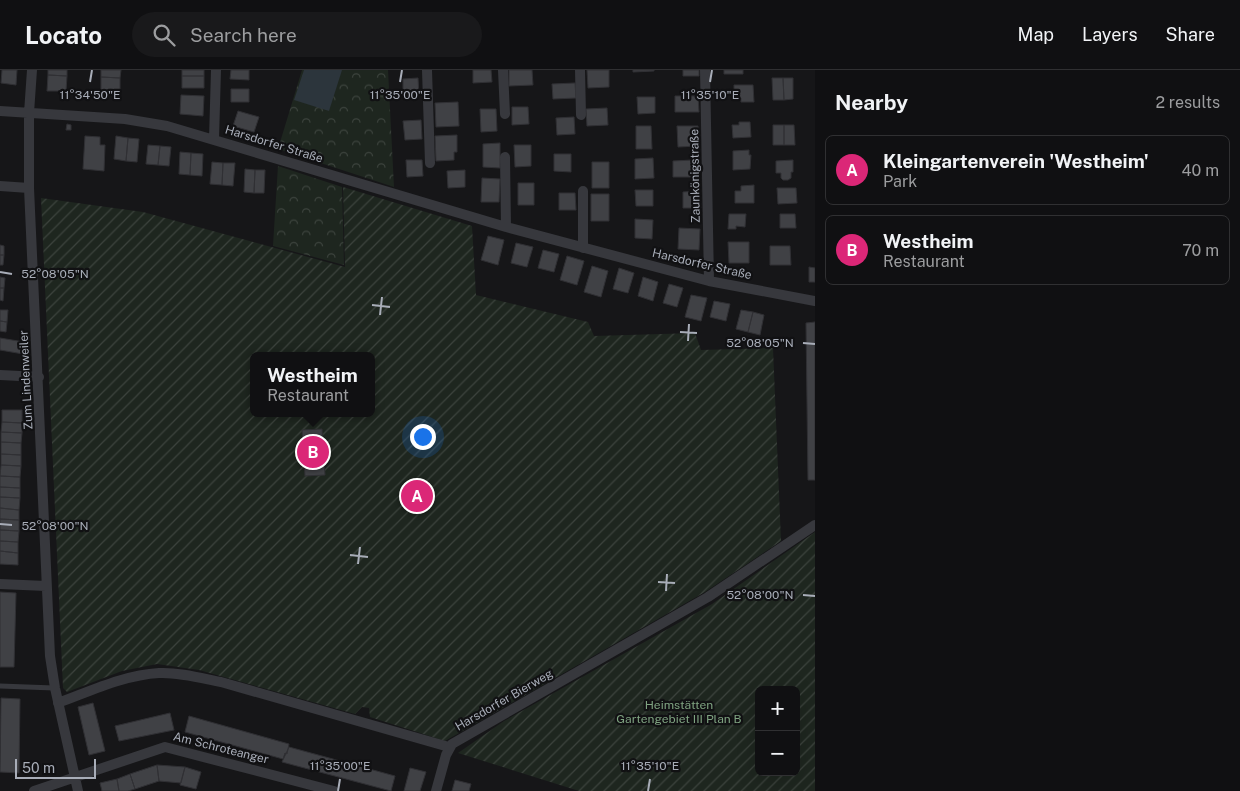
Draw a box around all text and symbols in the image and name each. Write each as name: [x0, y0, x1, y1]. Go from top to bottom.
search box: [132, 12, 482, 57]
text: Locato: [25, 21, 102, 49]
icon: search: [150, 21, 178, 49]
text: Search here: [190, 24, 297, 46]
text: Map: [1018, 24, 1054, 45]
text: Layers: [1082, 24, 1138, 45]
text: Share: [1166, 24, 1215, 45]
text: 11°34'50"E: [60, 88, 120, 102]
text: 11°35'00"E: [370, 88, 430, 102]
text: 11°35'10"E: [681, 88, 739, 102]
text: Nearby: [835, 90, 908, 115]
text: 2 results: [1155, 93, 1220, 112]
street label: Harsdorfer Straße: [223, 122, 325, 166]
street label: Zaunkönigstraße: [687, 129, 703, 223]
text: Kleingartenverein 'Westheim': [883, 150, 1149, 172]
text: A: [846, 161, 858, 180]
text: 40 m: [1181, 161, 1219, 180]
text: Park: [883, 172, 917, 191]
text: Westheim: [883, 230, 974, 252]
text: B: [847, 241, 857, 260]
text: 70 m: [1182, 241, 1219, 260]
street label: Harsdorfer Straße: [651, 246, 753, 282]
text: Restaurant: [883, 252, 965, 271]
text: 52°08'05"N: [21, 267, 89, 281]
street label: Zum Lindenweiler: [16, 330, 36, 430]
text: 52°08'05"N: [726, 336, 794, 350]
popup: [250, 352, 375, 417]
text: Westheim: [267, 364, 358, 386]
text: Restaurant: [267, 386, 349, 405]
your location: [410, 424, 436, 450]
pin: B: [297, 433, 329, 471]
pin: A: [401, 477, 433, 515]
text: 52°08'00"N: [21, 519, 89, 533]
text: 52°08'00"N: [726, 588, 794, 602]
street label: Harsdorfer Bierweg: [453, 666, 555, 734]
map controls: [755, 686, 800, 776]
button: +: [755, 686, 800, 731]
park label: Heimstätten Gartengebiet III Plan B: [616, 698, 742, 726]
street label: Am Schroteanger: [172, 729, 270, 767]
button: −: [755, 731, 800, 776]
scale bar: [15, 756, 96, 779]
text: 11°35'00"E: [310, 759, 370, 773]
text: 11°35'10"E: [621, 759, 679, 773]
text: 50 m: [22, 760, 55, 776]

